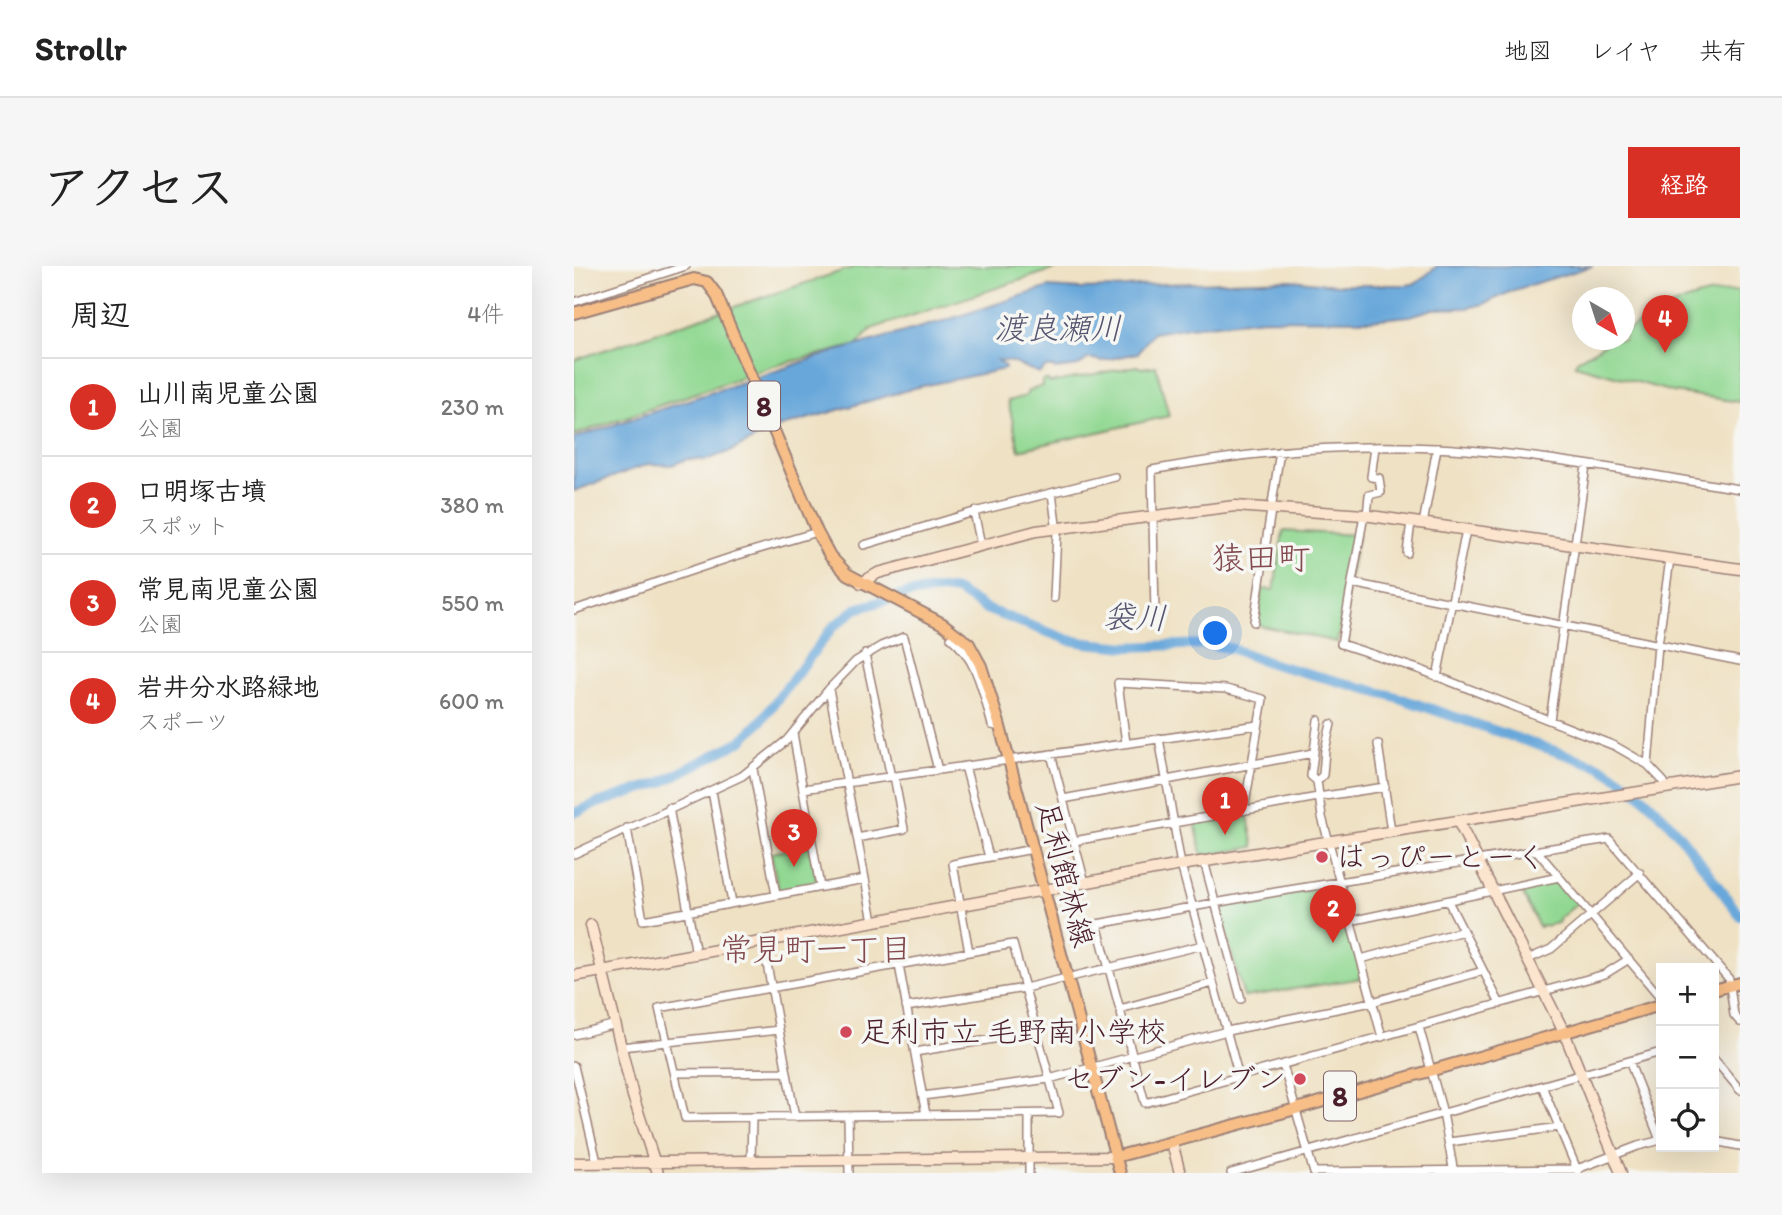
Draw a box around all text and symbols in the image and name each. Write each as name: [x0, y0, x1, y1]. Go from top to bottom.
text: Strollr: [35, 29, 126, 68]
text: 地図: [1504, 36, 1552, 65]
text: レイヤ: [1590, 36, 1661, 65]
text: 共有: [1699, 36, 1747, 65]
button: 経路: [1628, 147, 1740, 218]
text: アクセス: [42, 157, 235, 216]
north arrow: [1572, 287, 1635, 350]
pin: 4: [1642, 295, 1688, 353]
text: 周辺: [70, 296, 130, 333]
text: 4件: [467, 300, 504, 328]
water label: 渡良瀬川: [994, 309, 1122, 347]
text: 山川南児童公園: [137, 377, 319, 409]
road number: 8: [748, 382, 780, 430]
text: 1: [88, 393, 98, 421]
text: 230 m: [441, 393, 504, 421]
text: 公園: [137, 414, 183, 442]
text: 口明塚古墳: [137, 475, 267, 507]
text: 2: [87, 491, 99, 519]
text: 380 m: [440, 491, 504, 519]
text: スポット: [137, 512, 229, 540]
district label: 猿田町: [1212, 538, 1311, 577]
text: 常見南児童公園: [137, 573, 319, 605]
text: 3: [87, 589, 99, 617]
text: 550 m: [441, 589, 504, 617]
water label: 袋川: [1102, 597, 1168, 637]
text: 公園: [137, 610, 183, 638]
your location: [1198, 616, 1232, 650]
text: 岩井分水路緑地: [137, 671, 319, 703]
text: 4: [86, 687, 100, 715]
text: 600 m: [439, 687, 504, 715]
text: スポーツ: [137, 708, 229, 736]
pin: 1: [1202, 777, 1248, 835]
street label: 足利館林線: [1028, 797, 1103, 951]
pin: 3: [771, 809, 817, 867]
place label: はっぴーとーく: [1336, 838, 1546, 875]
marker: はっぴーとーく: [1314, 849, 1330, 865]
pin: 2: [1310, 885, 1356, 943]
district label: 常見町一丁目: [720, 930, 912, 968]
map controls: [1656, 963, 1719, 1152]
button: +: [1656, 963, 1719, 1026]
place label: 足利市立 毛野南小学校: [860, 1013, 1167, 1050]
marker: 足利市立 毛野南小学校: [838, 1024, 854, 1040]
button: −: [1656, 1026, 1719, 1089]
place label: セブン-イレブン: [1064, 1060, 1286, 1097]
marker: セブン-イレブン: [1292, 1071, 1308, 1087]
road number: 8: [1324, 1072, 1356, 1120]
button: locate: [1656, 1089, 1719, 1152]

